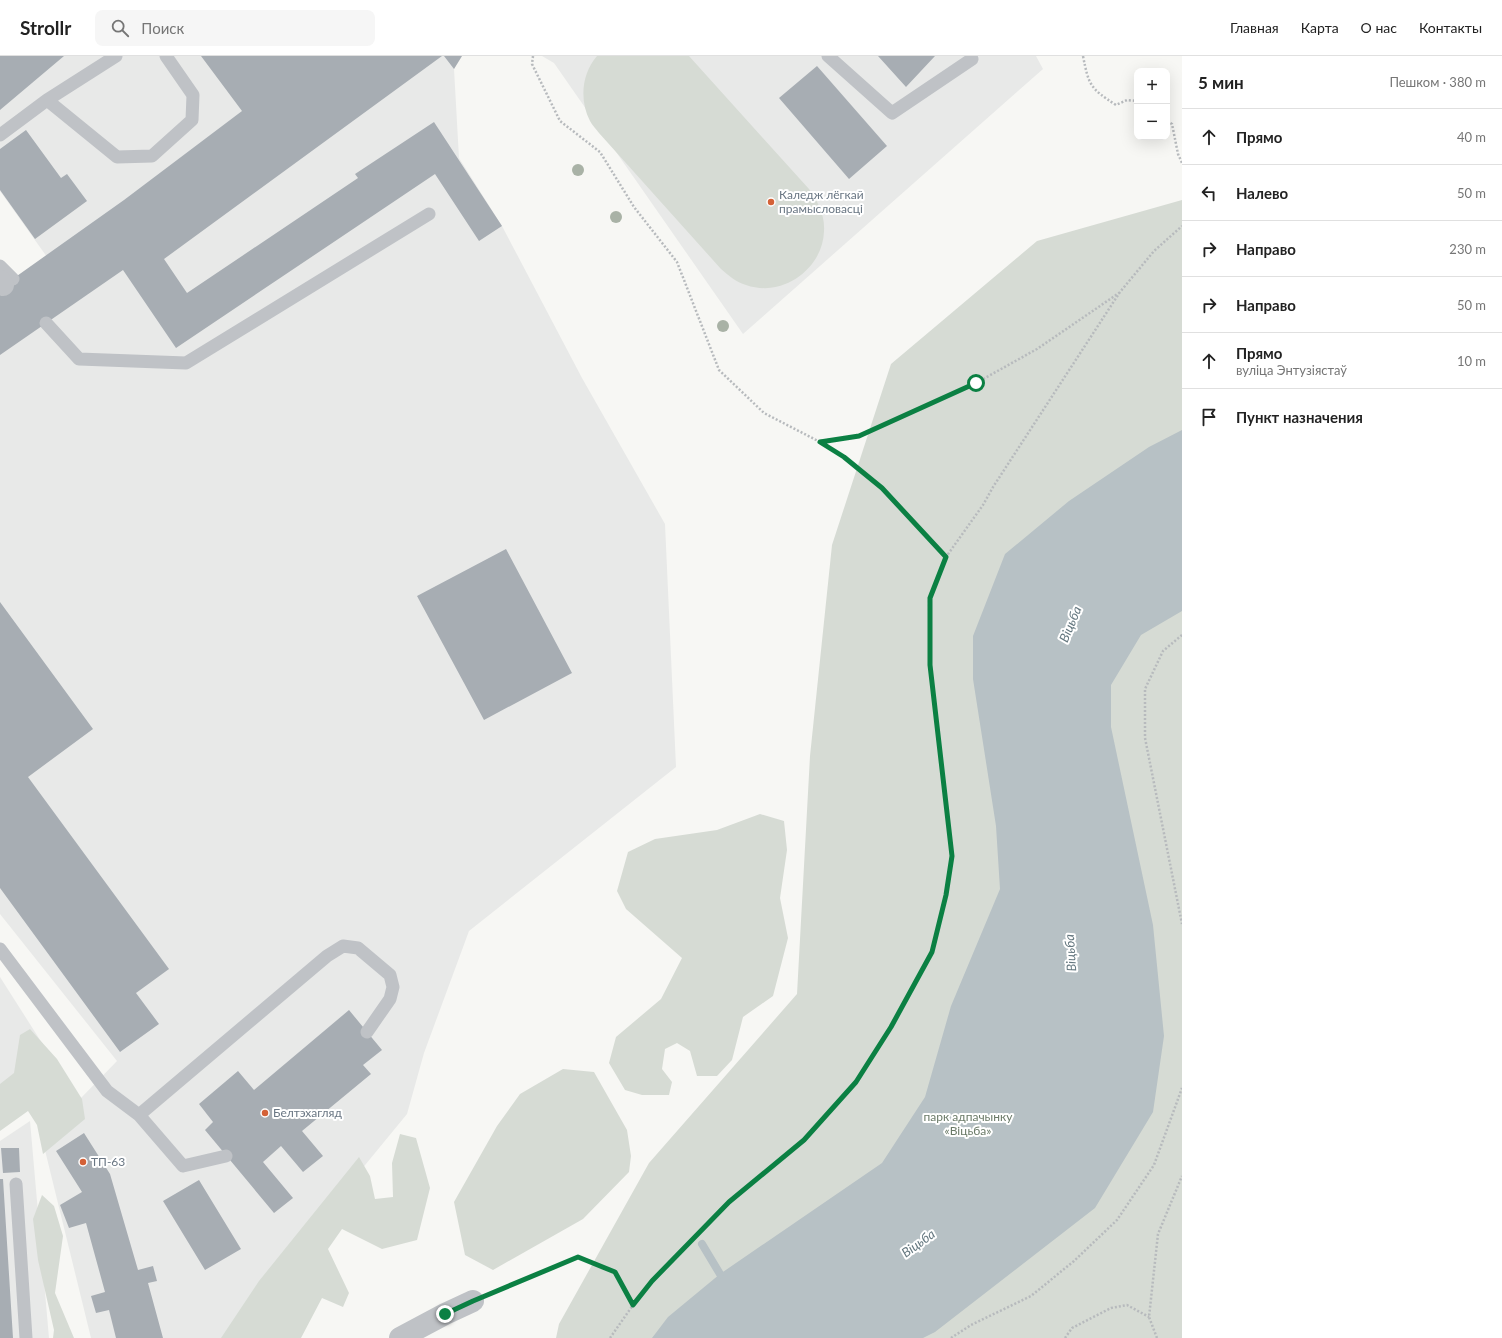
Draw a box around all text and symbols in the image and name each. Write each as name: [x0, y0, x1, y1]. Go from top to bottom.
search box: [95, 10, 375, 46]
text: Strollr: [20, 16, 71, 39]
icon: search: [109, 17, 131, 39]
text: Поиск: [141, 19, 184, 37]
text: Главная: [1230, 19, 1279, 36]
text: Карта: [1301, 19, 1339, 36]
text: О нас: [1361, 19, 1397, 36]
text: Контакты: [1419, 19, 1482, 36]
map controls: [1134, 68, 1170, 140]
button: +: [1134, 68, 1170, 104]
text: 5 мин: [1198, 72, 1244, 93]
text: Пешком · 380 m: [1389, 74, 1486, 90]
button: −: [1134, 104, 1170, 140]
icon: ahead: [1198, 126, 1220, 148]
text: Прямо: [1236, 128, 1282, 146]
text: 40 m: [1457, 129, 1486, 145]
icon: left: [1198, 182, 1220, 204]
text: Налево: [1236, 184, 1288, 202]
text: 50 m: [1457, 185, 1486, 201]
place label: Каледж лёгкай прамысловасці: [779, 187, 864, 216]
marker: Каледж лёгкай прамысловасці: [766, 197, 776, 207]
icon: right: [1198, 238, 1220, 260]
text: Направо: [1236, 240, 1296, 258]
text: 230 m: [1449, 241, 1486, 257]
icon: right: [1198, 294, 1220, 316]
text: Направо: [1236, 296, 1296, 314]
text: 50 m: [1457, 297, 1486, 313]
text: Прямо: [1236, 344, 1282, 362]
icon: ahead: [1198, 350, 1220, 372]
text: 10 m: [1457, 353, 1486, 369]
text: вуліца Энтузіястаў: [1236, 362, 1347, 378]
route start: [967, 374, 985, 392]
icon: arrive: [1198, 406, 1220, 428]
text: Пункт назначения: [1236, 408, 1363, 426]
water label: Віцьба: [1055, 603, 1085, 644]
water label: Віцьба: [1061, 933, 1079, 972]
place label: Белтэхагляд: [273, 1105, 342, 1120]
marker: Белтэхагляд: [260, 1108, 270, 1118]
park label: парк адпачынку «Віцьба»: [924, 1109, 1013, 1138]
place label: ТП-63: [91, 1154, 125, 1169]
marker: ТП-63: [78, 1157, 88, 1167]
water label: Віцьба: [898, 1225, 938, 1260]
route end: [436, 1305, 454, 1323]

